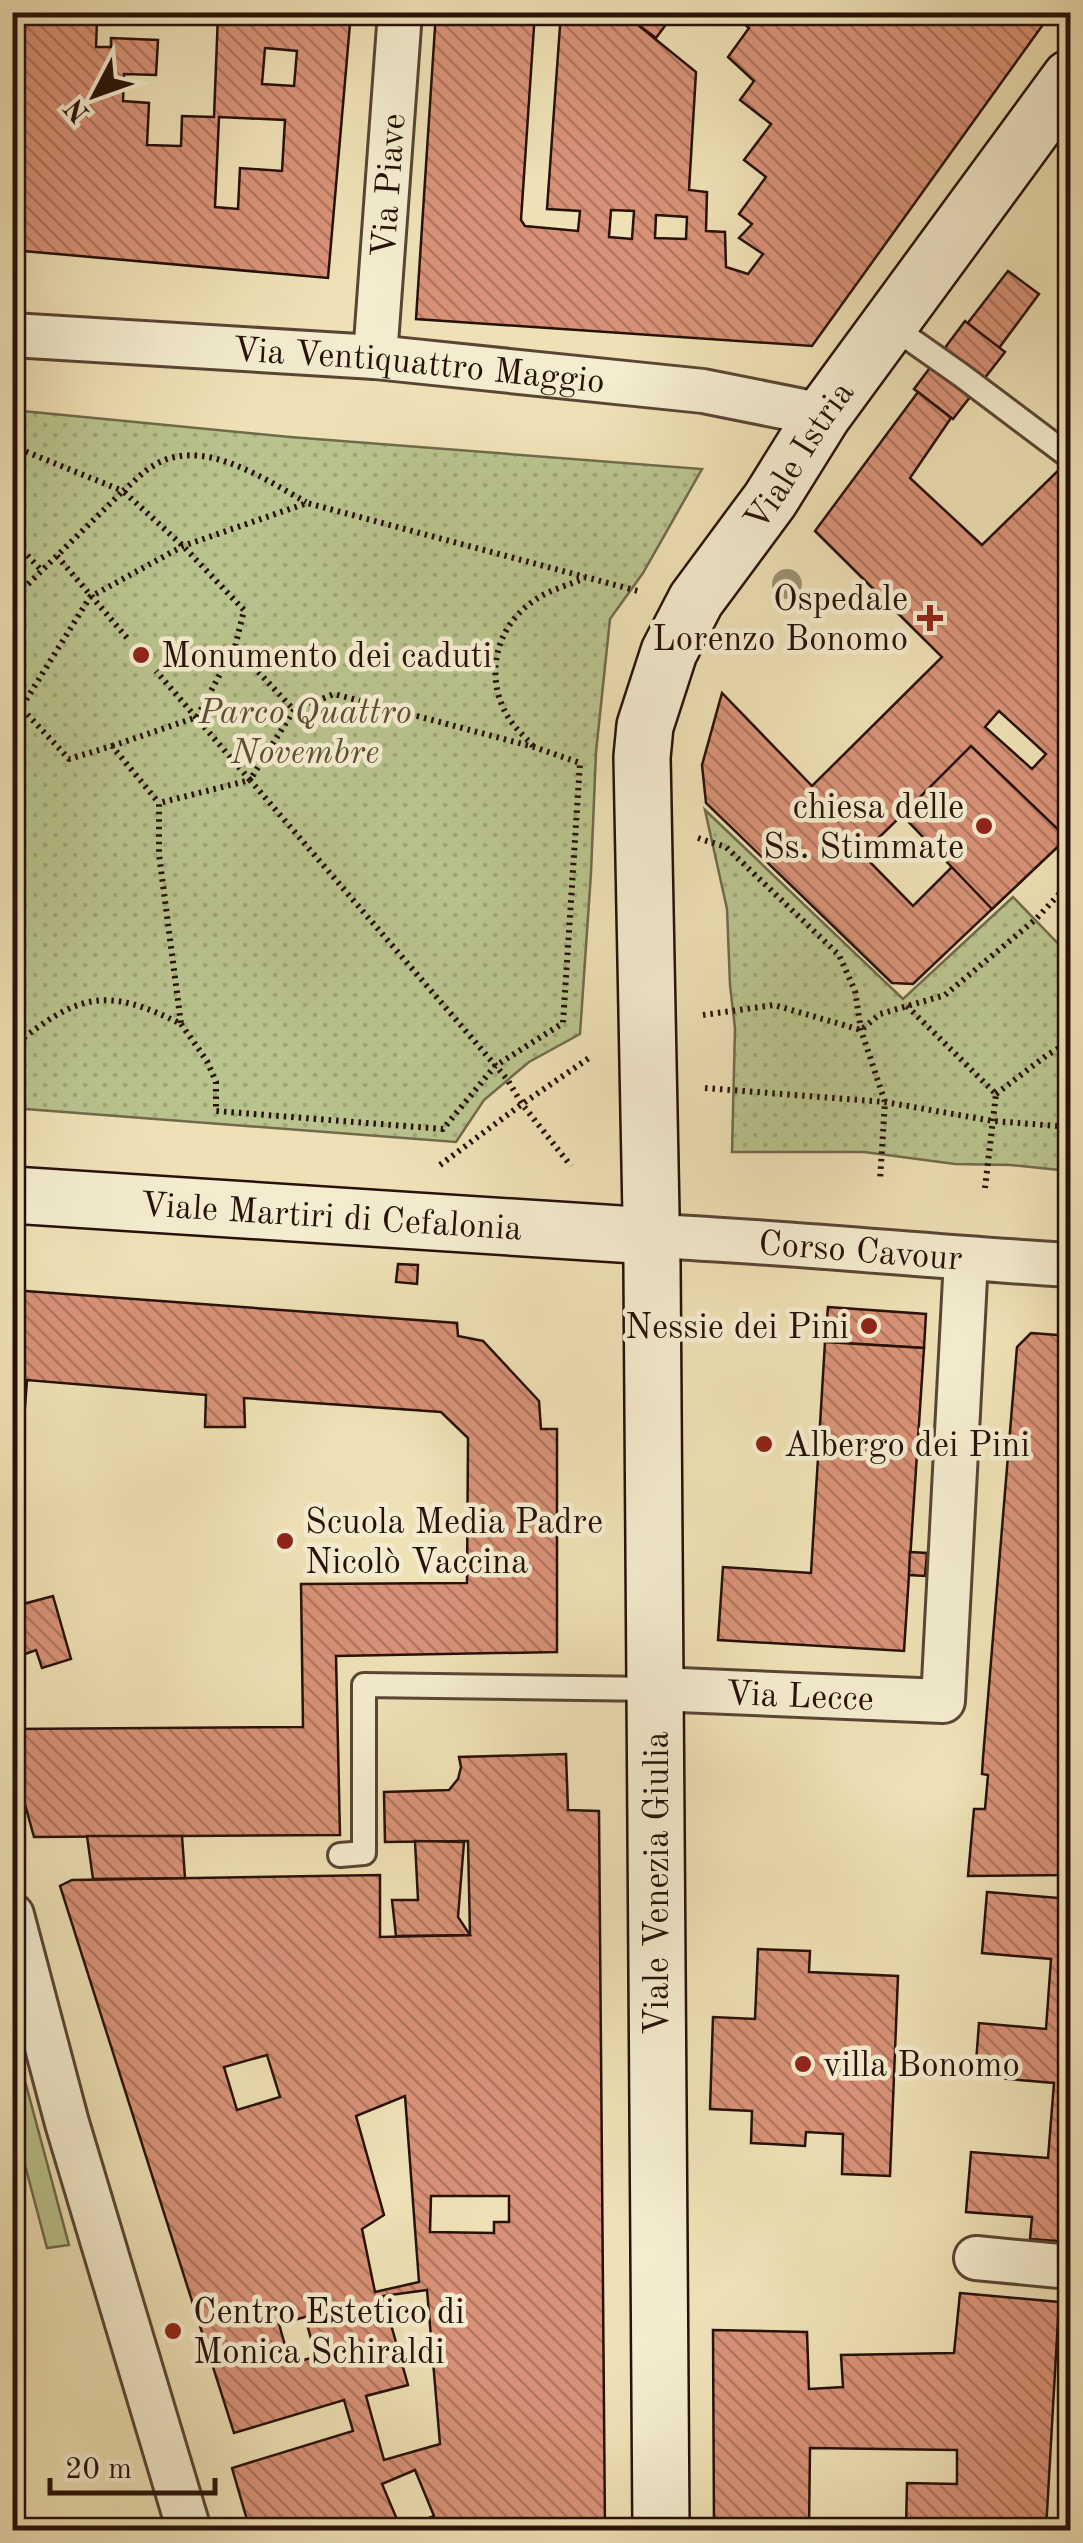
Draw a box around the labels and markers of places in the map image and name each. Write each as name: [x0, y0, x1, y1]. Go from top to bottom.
place label: Ospedale Lorenzo Bonomo: [652, 583, 908, 658]
marker: Ospedale Lorenzo Bonomo: [917, 605, 943, 631]
place label: Monumento dei caduti: [161, 640, 492, 675]
marker: Monumento dei caduti: [130, 644, 152, 666]
place label: chiesa delle Ss. Stimmate: [763, 791, 964, 866]
marker: chiesa delle Ss. Stimmate: [973, 815, 995, 837]
place label: Nessie dei Pini: [625, 1311, 849, 1346]
marker: Nessie dei Pini: [858, 1315, 880, 1337]
place label: Albergo dei Pini: [784, 1429, 1030, 1464]
marker: Albergo dei Pini: [753, 1433, 775, 1455]
place label: Scuola Media Padre Nicolò Vaccina: [305, 1506, 603, 1581]
marker: Scuola Media Padre Nicolò Vaccina: [274, 1530, 296, 1552]
place label: villa Bonomo: [823, 2049, 1020, 2084]
marker: villa Bonomo: [792, 2053, 814, 2075]
place label: Centro Estetico di Monica Schiraldi: [193, 2296, 465, 2371]
marker: Centro Estetico di Monica Schiraldi: [162, 2320, 184, 2342]

